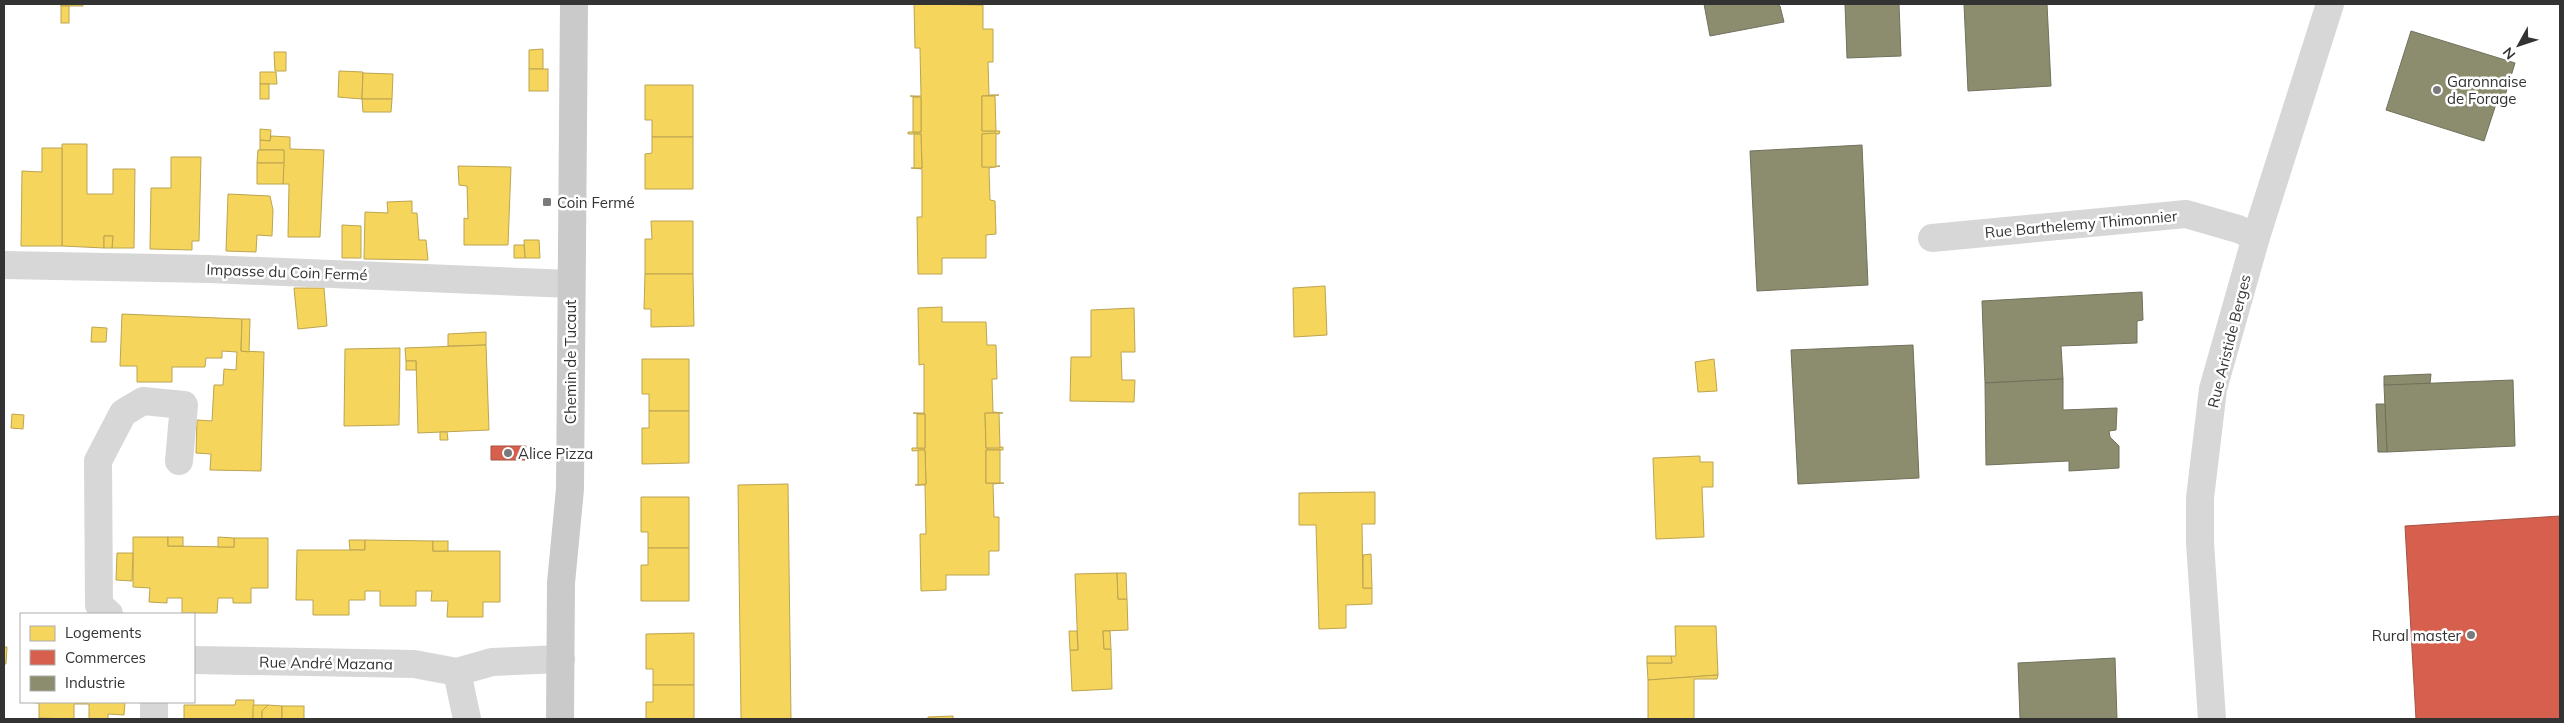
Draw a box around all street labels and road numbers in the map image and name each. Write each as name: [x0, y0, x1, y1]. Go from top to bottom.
street label: Rue Barthelemy Thimonnier: [1984, 206, 2178, 242]
street label: Impasse du Coin Fermé: [206, 260, 368, 284]
street label: Rue Aristide Berges: [2203, 272, 2255, 410]
street label: Chemin de Tucaut: [561, 300, 580, 424]
street label: Rue André Mazana: [259, 652, 393, 674]

